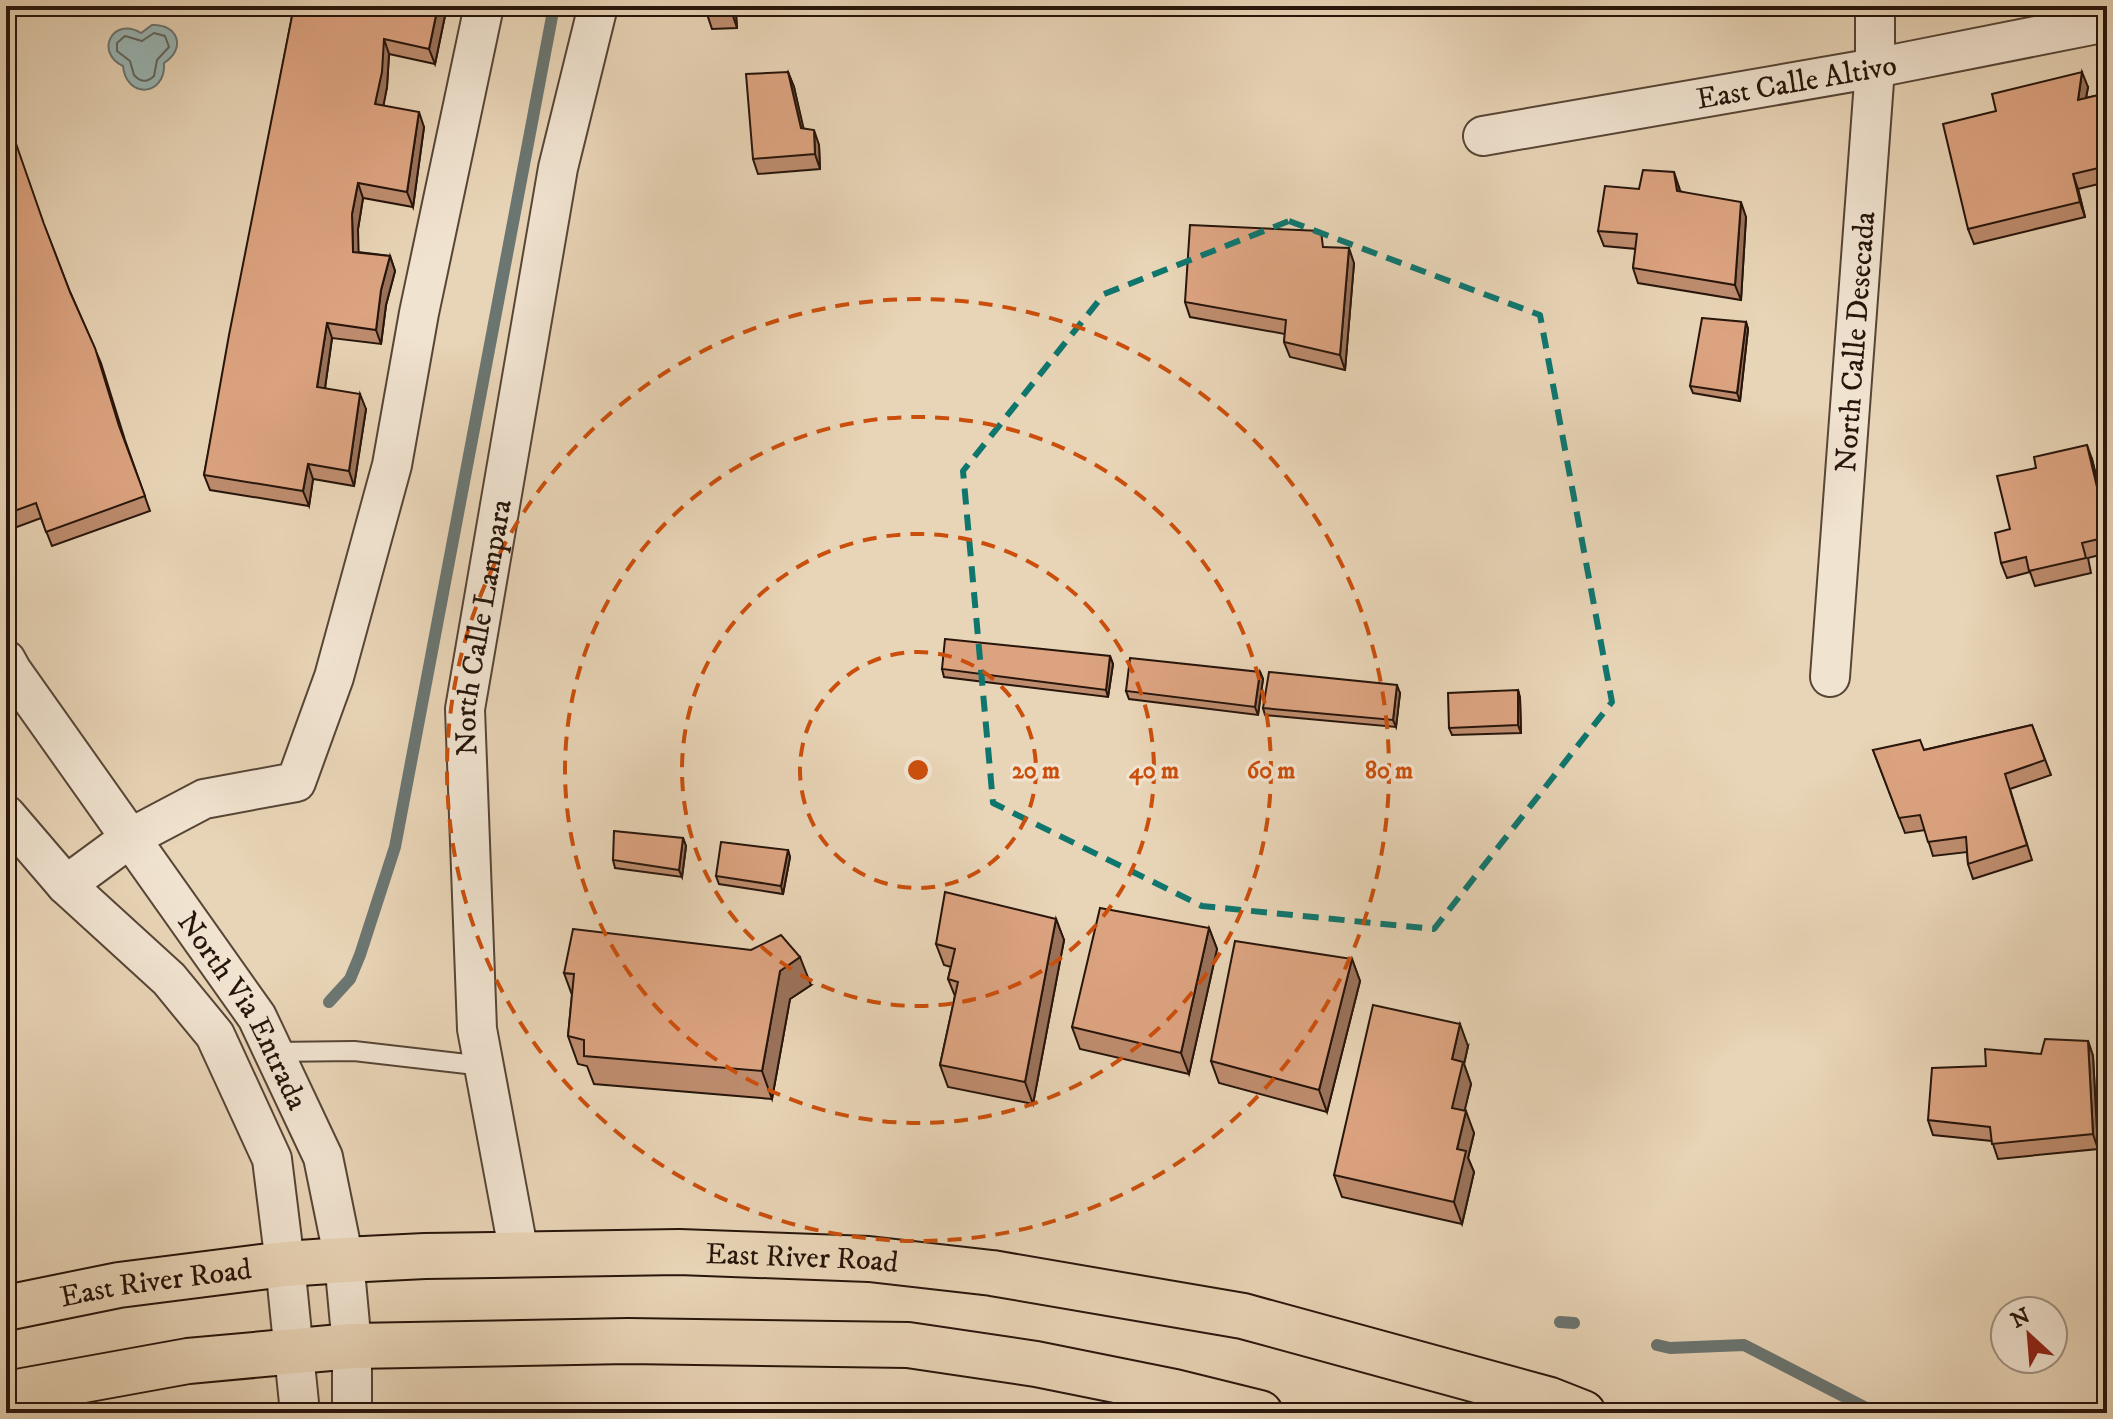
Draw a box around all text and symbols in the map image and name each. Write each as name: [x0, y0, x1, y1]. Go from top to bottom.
street label: East Calle Altivo: [1694, 47, 1900, 119]
street label: North Calle Desecada: [1828, 210, 1884, 474]
street label: North Calle Lampara: [448, 496, 521, 757]
centre of rings: [904, 756, 932, 784]
text: 20 m: [1012, 756, 1060, 786]
text: 40 m: [1129, 756, 1179, 786]
text: 60 m: [1247, 756, 1295, 786]
text: 80 m: [1365, 756, 1413, 786]
street label: North Via Entrada: [168, 905, 315, 1116]
street label: East River Road: [705, 1236, 900, 1282]
street label: East River Road: [57, 1251, 254, 1317]
north arrow: [1989, 1295, 2069, 1375]
text: N: [2007, 1302, 2035, 1334]

